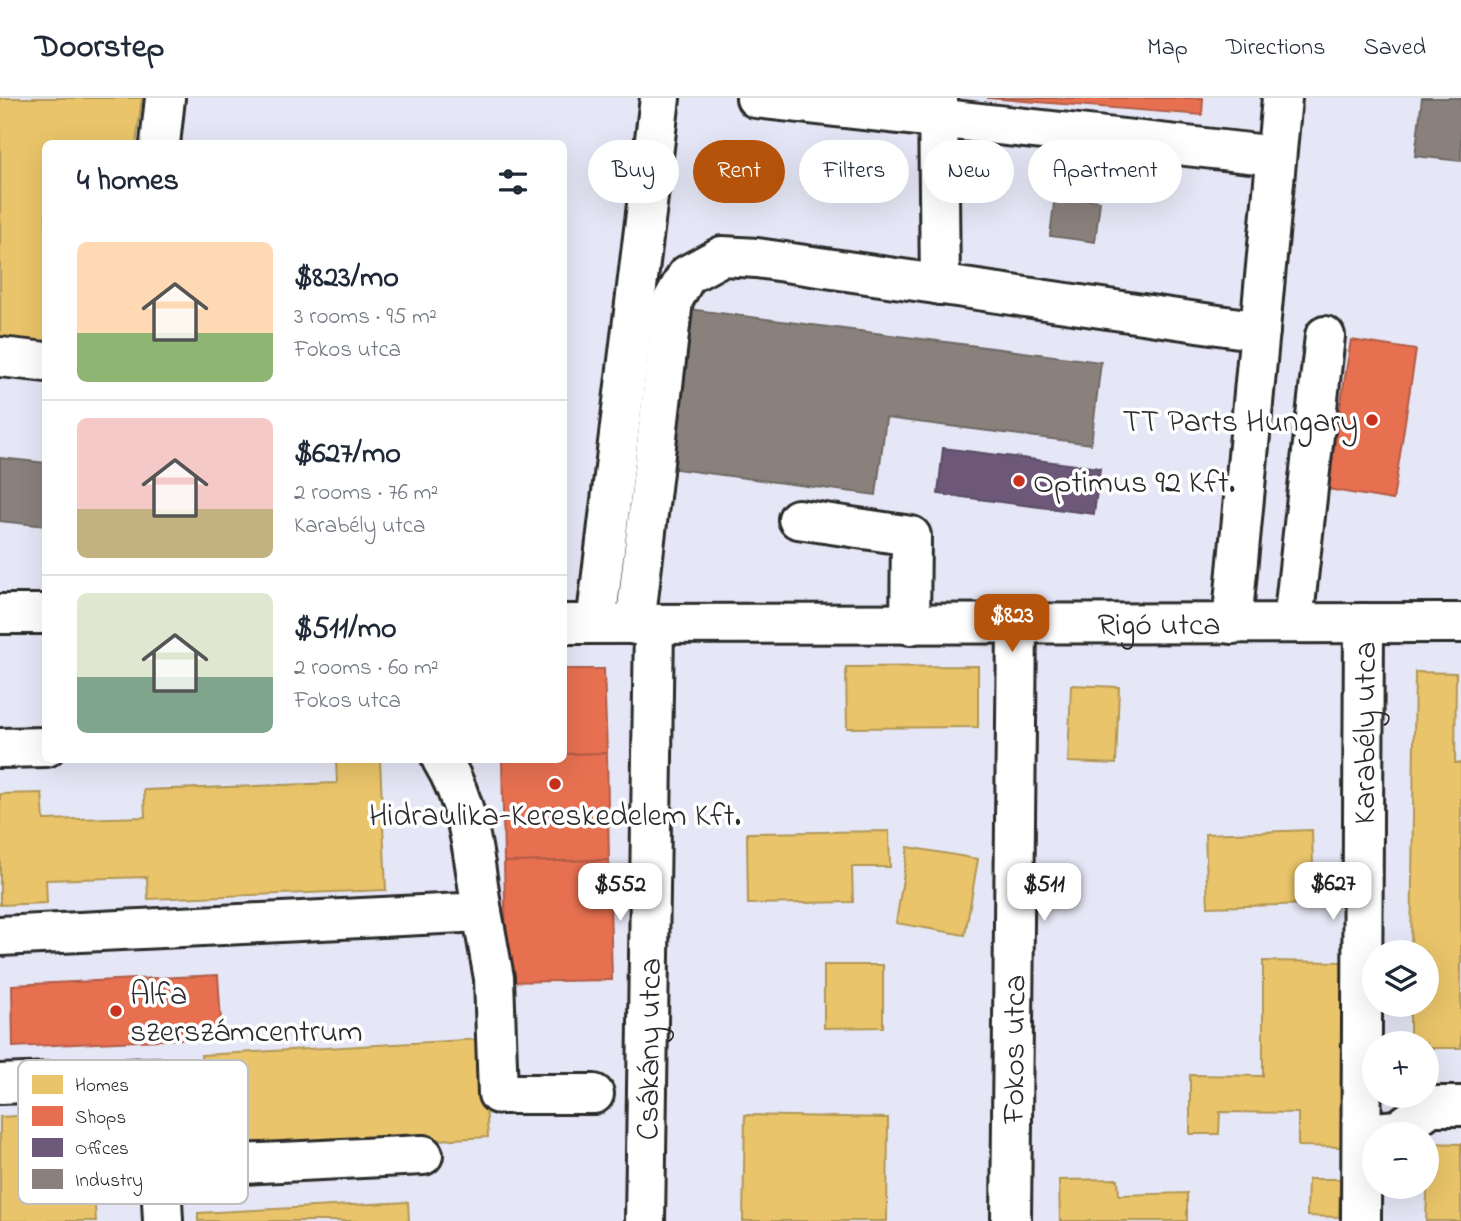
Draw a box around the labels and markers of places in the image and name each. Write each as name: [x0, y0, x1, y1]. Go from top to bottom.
place label: TT Parts Hungary: [1123, 400, 1358, 447]
marker: TT Parts Hungary: [1364, 412, 1380, 428]
place label: Optimus 92 Kft.: [1033, 461, 1235, 508]
marker: Optimus 92 Kft.: [1011, 473, 1027, 489]
pin: $823: [971, 594, 1053, 654]
marker: Hidraulika-Kereskedelem Kft.: [547, 776, 563, 792]
place label: Hidraulika-Kereskedelem Kft.: [369, 794, 741, 841]
pin: $627: [1292, 862, 1374, 922]
pin: $552: [579, 864, 661, 923]
pin: $511: [1003, 864, 1085, 923]
place label: Alfa szerszámcentrum: [130, 973, 363, 1057]
marker: Alfa szerszámcentrum: [108, 1003, 124, 1019]

